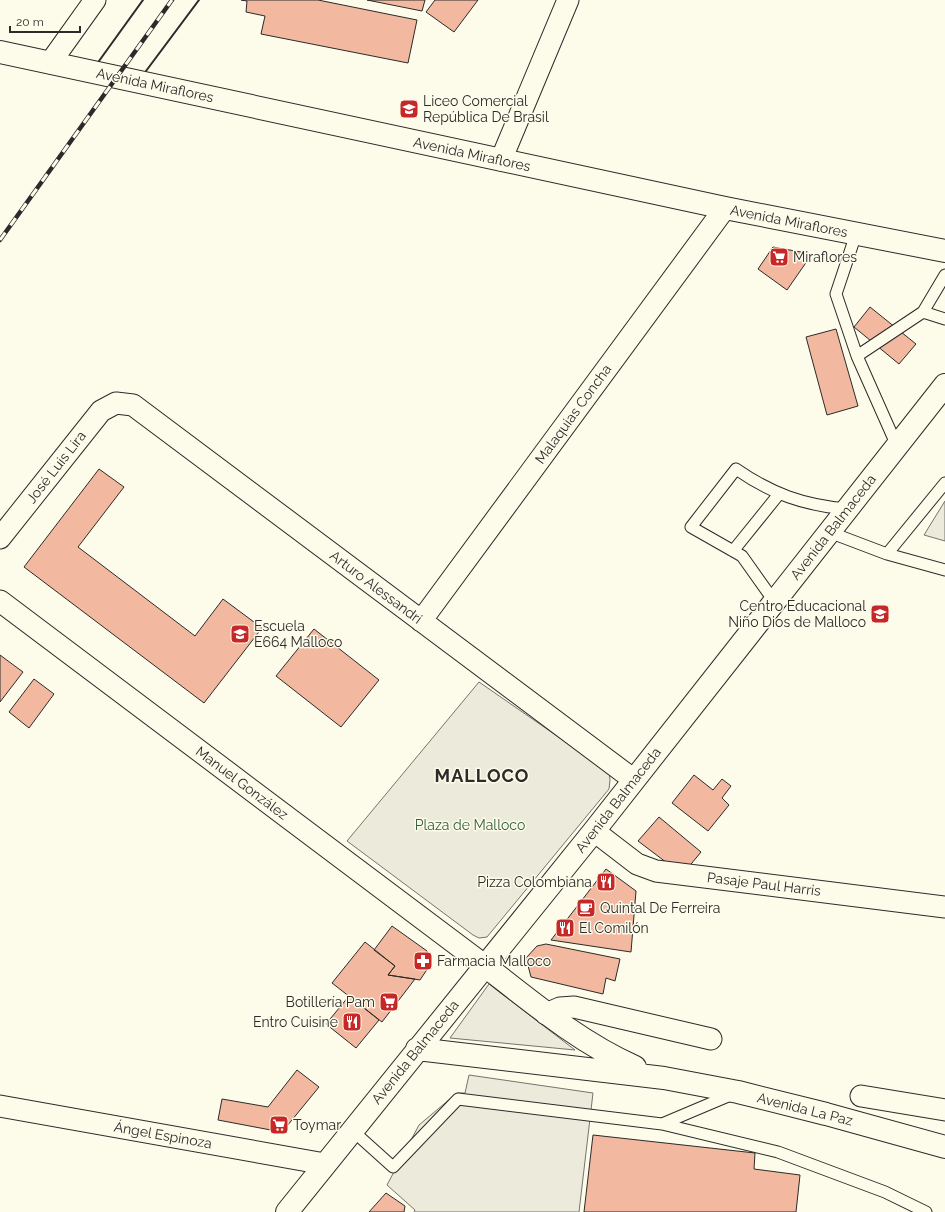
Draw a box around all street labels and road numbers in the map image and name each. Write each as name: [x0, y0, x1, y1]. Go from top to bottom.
street label: Avenida Miraflores: [95, 65, 215, 105]
street label: Avenida Miraflores: [412, 134, 532, 174]
street label: Avenida Miraflores: [729, 202, 849, 240]
street label: Malaquias Concha: [532, 361, 614, 467]
street label: José Luis Lira: [23, 428, 89, 506]
street label: Avenida Balmaceda: [787, 471, 879, 583]
street label: Arturo Alessandri: [327, 547, 425, 627]
street label: Manuel González: [193, 743, 291, 823]
street label: Avenida Balmaceda: [572, 744, 664, 856]
street label: Pasaje Paul Harris: [706, 869, 822, 899]
street label: Avenida Balmaceda: [368, 997, 462, 1107]
street label: Avenida La Paz: [755, 1089, 855, 1129]
street label: Ángel Espinoza: [113, 1118, 213, 1151]

